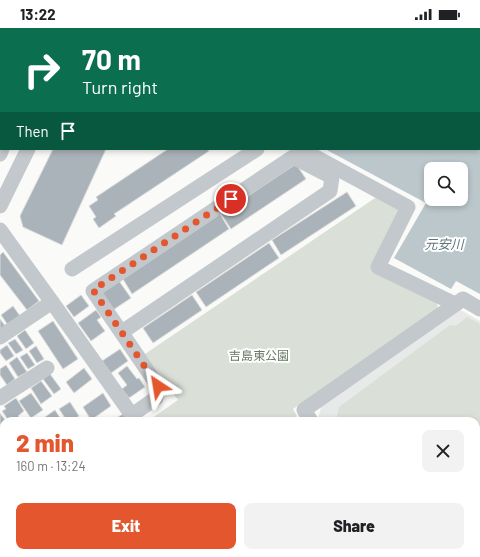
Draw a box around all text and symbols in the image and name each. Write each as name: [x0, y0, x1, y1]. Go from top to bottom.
text: 13:22: [20, 5, 56, 23]
text: 70 m: [82, 42, 141, 76]
icon: right: [16, 44, 68, 96]
text: Turn right: [82, 76, 158, 98]
icon: arrive: [57, 120, 79, 142]
text: Then: [16, 122, 49, 140]
map controls: [424, 162, 468, 206]
button: search: [424, 162, 468, 206]
pin: [214, 182, 248, 216]
icon: arrive: [220, 188, 242, 210]
water label: 元安川: [424, 236, 465, 252]
park label: 吉島東公園: [229, 348, 289, 362]
position arrow: [137, 365, 179, 407]
text: 2 min: [16, 428, 74, 457]
button: close: [422, 430, 464, 472]
text: 160 m · 13:24: [16, 458, 86, 474]
button: Exit: [16, 503, 236, 549]
button: Share: [244, 503, 464, 549]

